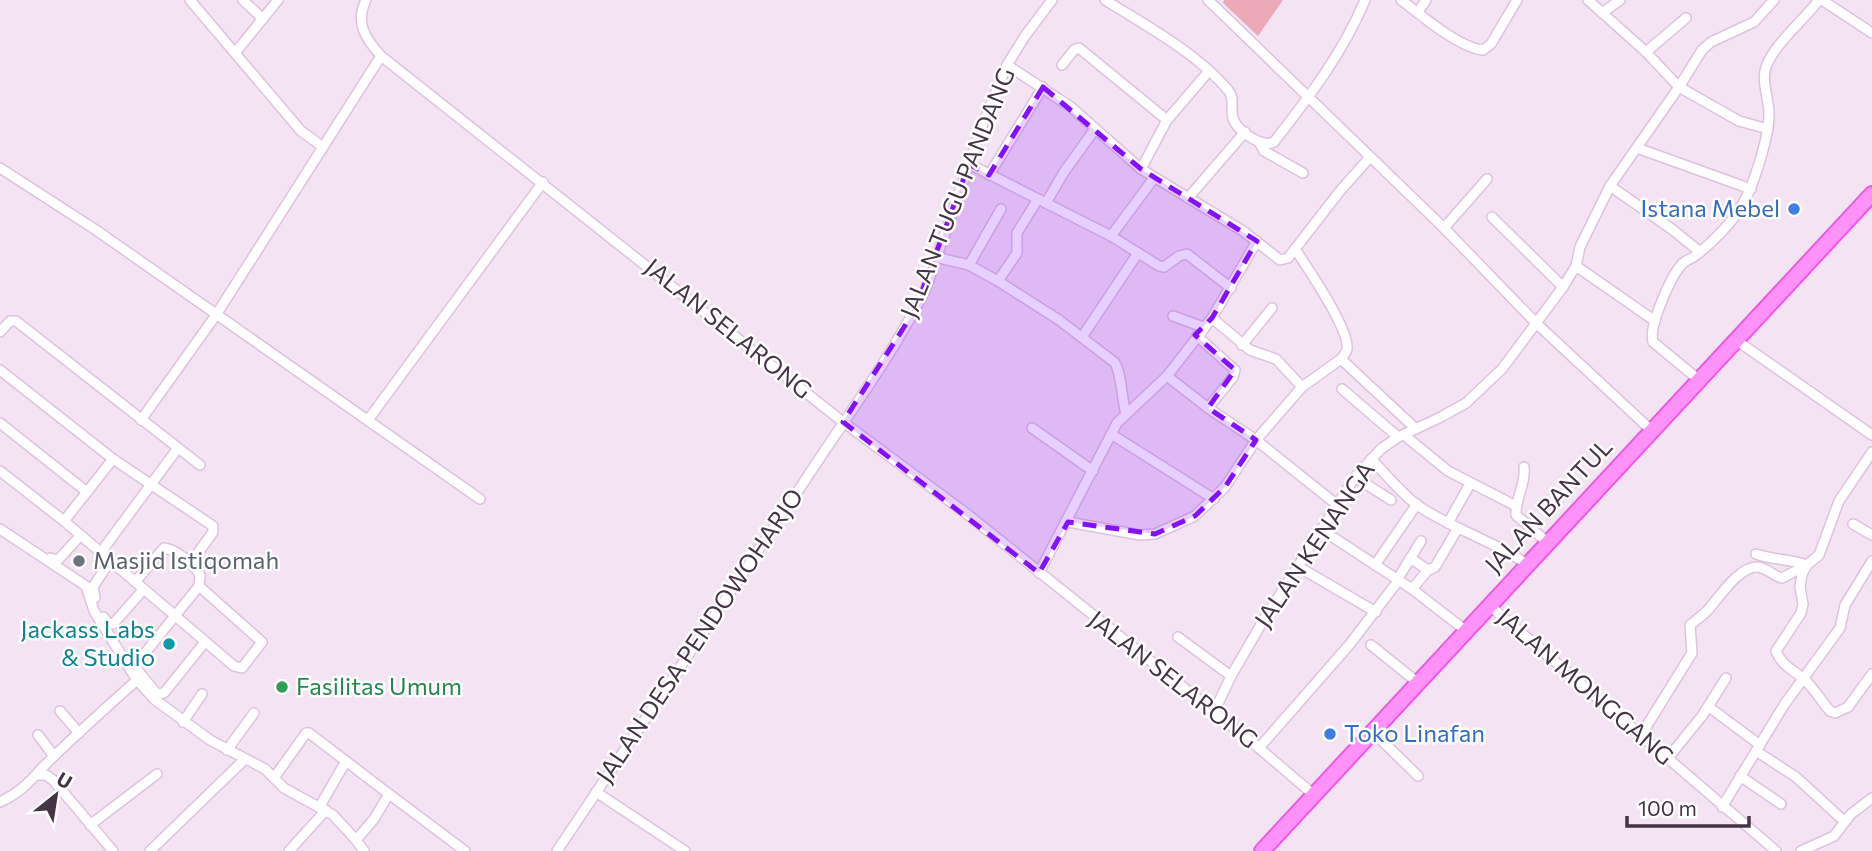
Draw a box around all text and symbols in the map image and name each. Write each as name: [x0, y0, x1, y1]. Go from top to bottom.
street label: JALAN TUGU PANDANG: [893, 63, 1020, 322]
place label: Istana Mebel: [1641, 193, 1780, 222]
marker: Istana Mebel: [1786, 201, 1802, 217]
street label: JALAN SELARONG: [640, 252, 818, 404]
street label: JALAN BANTUL: [1478, 432, 1618, 578]
street label: JALAN KENANGA: [1248, 456, 1380, 633]
street label: JALAN DESA PENDOWOHARJO: [589, 483, 808, 788]
place label: Masjid Istiqomah: [93, 545, 279, 574]
marker: Masjid Istiqomah: [71, 553, 87, 569]
street label: JALAN MONGGANG: [1492, 601, 1680, 770]
street label: JALAN SELARONG: [1084, 604, 1264, 754]
place label: Jackass Labs & Studio: [20, 614, 155, 671]
marker: Jackass Labs & Studio: [161, 636, 177, 652]
place label: Fasilitas Umum: [296, 671, 462, 700]
marker: Fasilitas Umum: [274, 679, 290, 695]
place label: Toko Linafan: [1344, 718, 1485, 747]
marker: Toko Linafan: [1322, 726, 1338, 742]
north arrow: [21, 760, 91, 830]
text: U: [53, 766, 76, 793]
scale bar: [1627, 784, 1750, 828]
text: 100 m: [1638, 795, 1697, 820]

